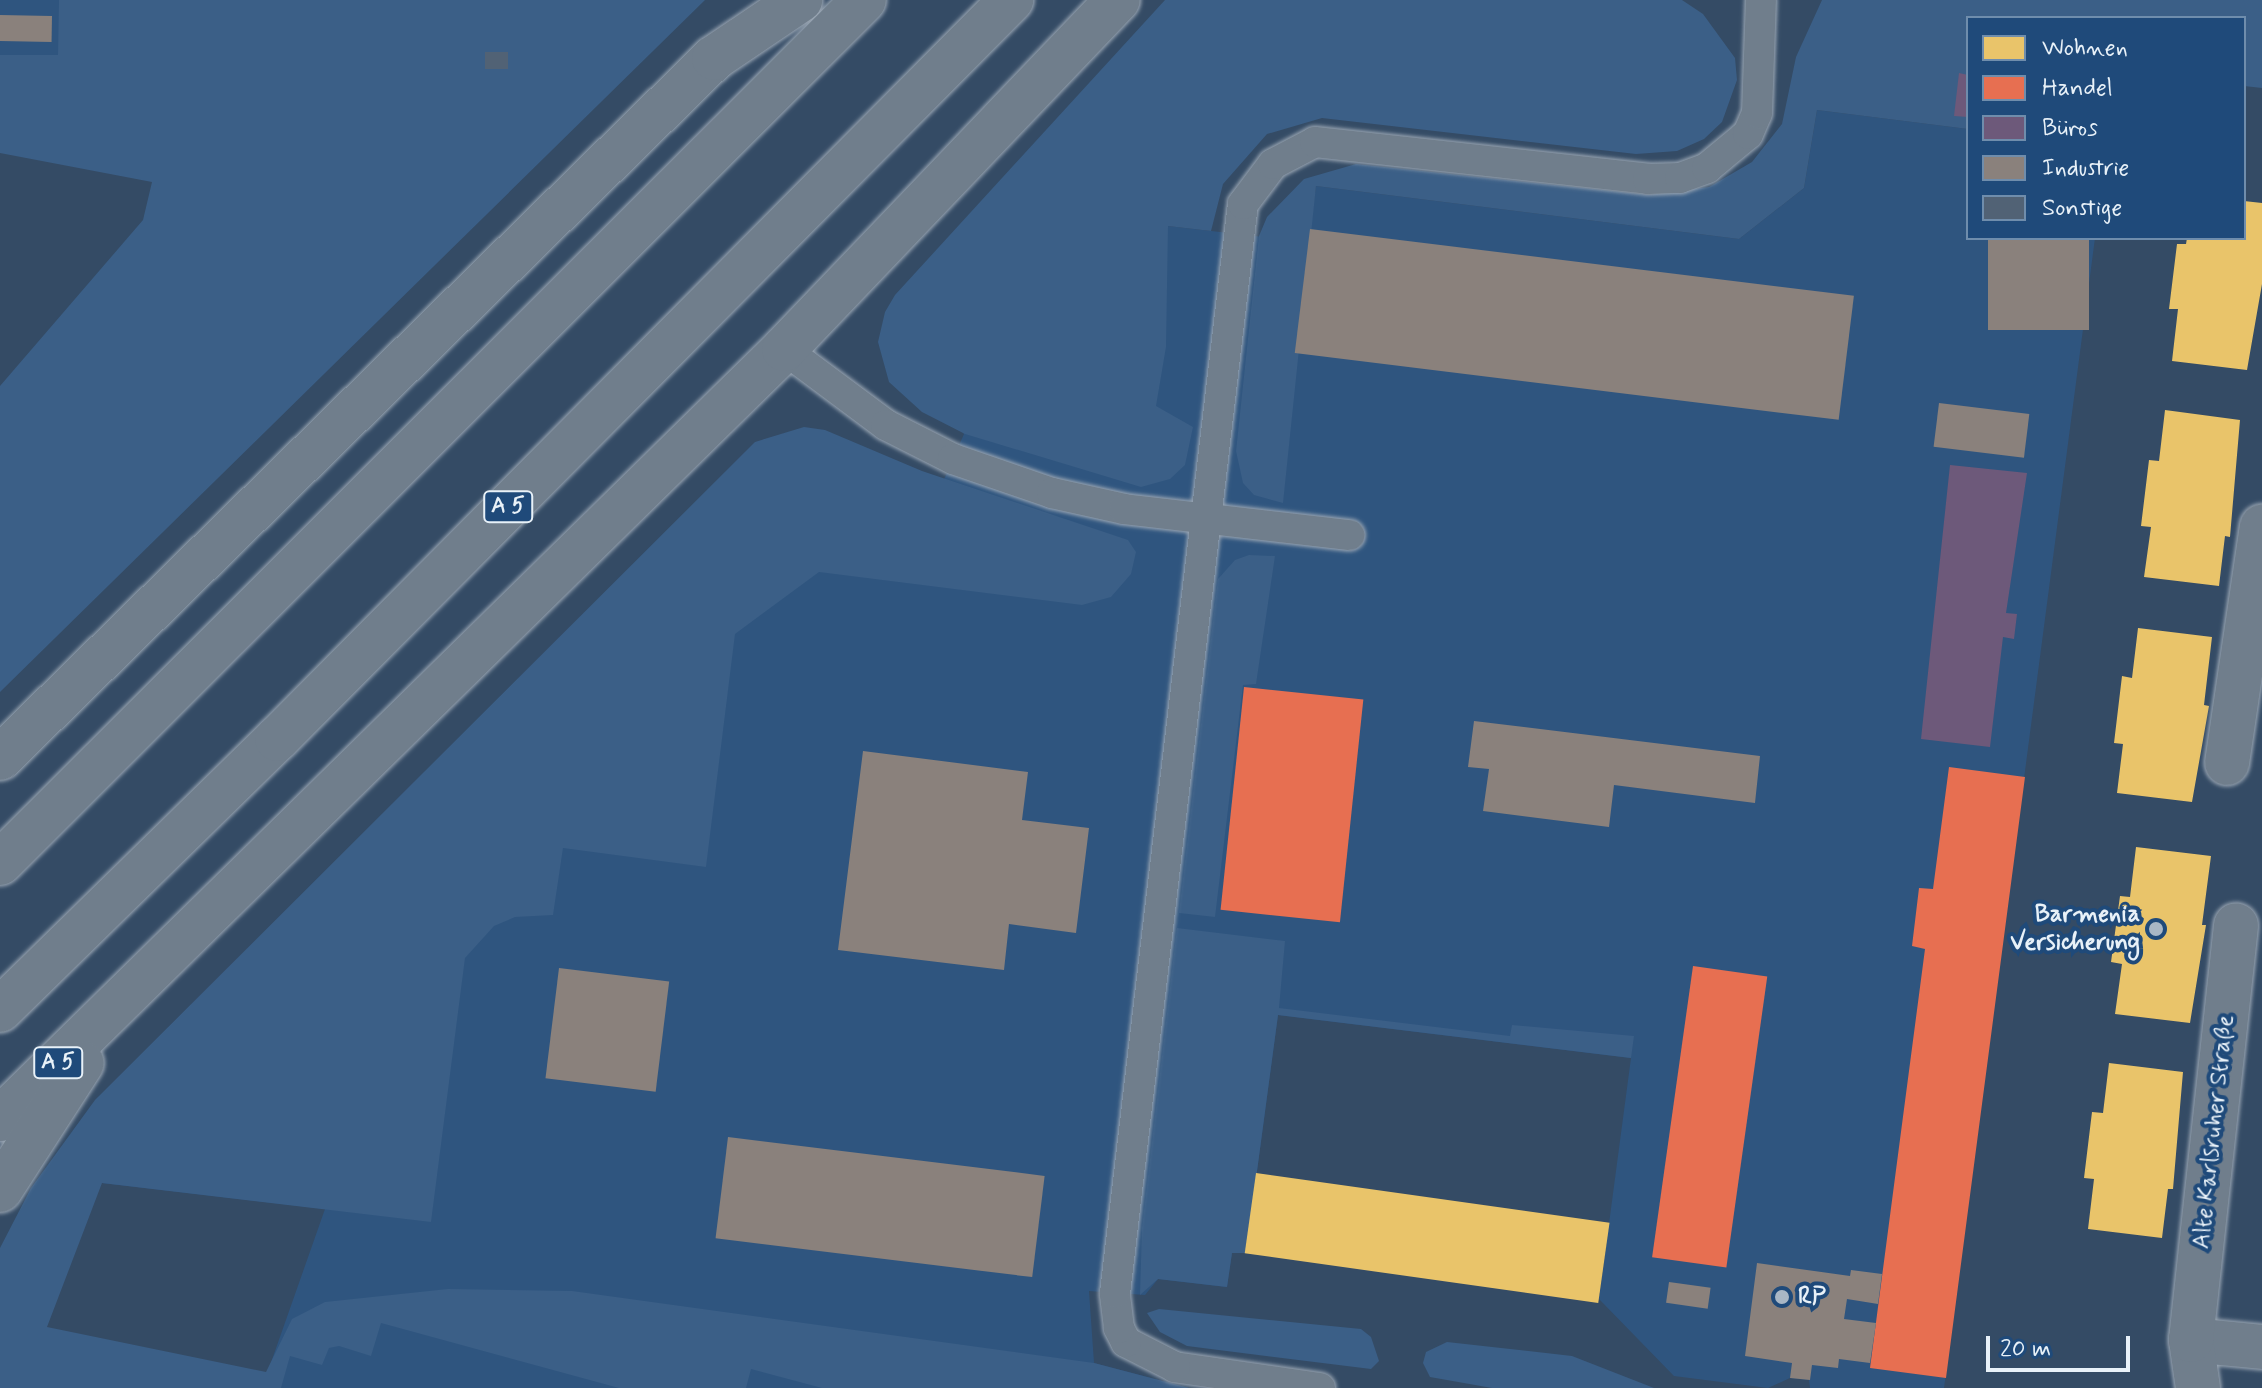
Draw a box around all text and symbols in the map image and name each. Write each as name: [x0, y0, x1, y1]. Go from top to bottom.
legend: [1966, 16, 2246, 240]
text: Wohnen: [2042, 33, 2128, 64]
text: Handel: [2042, 73, 2113, 104]
text: Büros: [2042, 113, 2098, 144]
text: Industrie: [2042, 153, 2129, 184]
text: Sonstige: [2042, 193, 2122, 224]
road number: A 5: [482, 489, 534, 525]
place label: Barmenia Versicherung: [2010, 901, 2140, 957]
marker: Barmenia Versicherung: [2147, 920, 2165, 938]
street label: Alte Karlsruher Straße: [2188, 1015, 2240, 1249]
road number: A 5: [32, 1045, 84, 1081]
place label: RP: [1798, 1283, 1826, 1311]
marker: RP: [1773, 1288, 1791, 1306]
scale bar: [1990, 1320, 2134, 1370]
text: 20 m: [2000, 1334, 2051, 1365]

